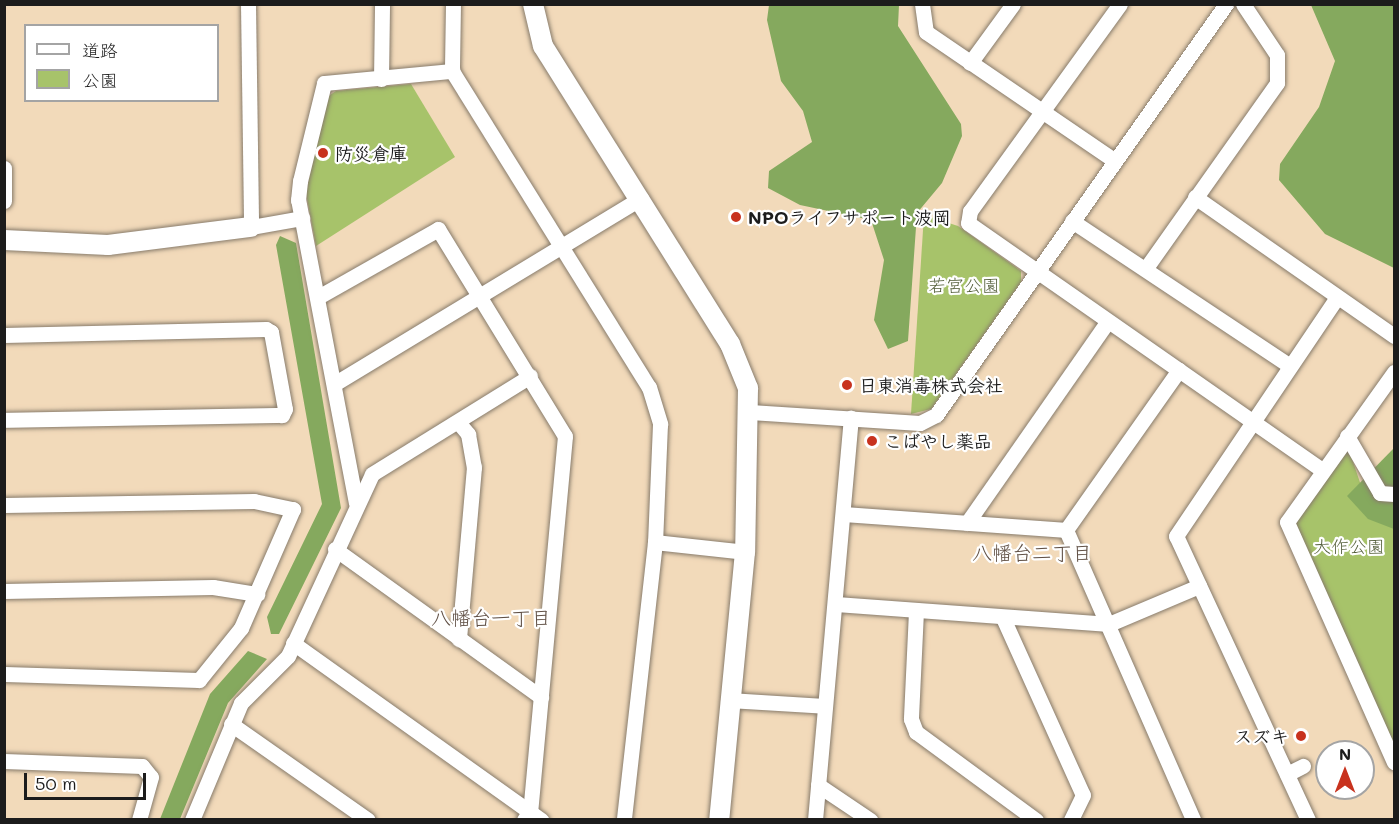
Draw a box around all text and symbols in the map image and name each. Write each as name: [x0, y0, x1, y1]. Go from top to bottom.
legend: [24, 24, 219, 102]
text: 道路: [82, 38, 118, 62]
text: 公園: [82, 68, 118, 92]
place label: 防災倉庫: [335, 142, 407, 164]
marker: 防災倉庫: [316, 146, 330, 160]
place label: NPOライフサポート波岡: [748, 206, 951, 228]
marker: NPOライフサポート波岡: [729, 210, 743, 224]
park label: 若宮公園: [928, 274, 1000, 296]
place label: 日東消毒株式会社: [859, 374, 1003, 396]
marker: 日東消毒株式会社: [840, 378, 854, 392]
place label: こばやし薬品: [884, 430, 992, 452]
marker: こばやし薬品: [865, 434, 879, 448]
park label: 大作公園: [1313, 535, 1385, 557]
district label: 八幡台二丁目: [972, 540, 1092, 564]
district label: 八幡台一丁目: [431, 605, 551, 629]
place label: スズキ: [1235, 725, 1289, 747]
marker: スズキ: [1294, 729, 1308, 743]
north arrow: [1315, 740, 1375, 800]
text: N: [1339, 743, 1351, 764]
scale bar: [27, 761, 148, 799]
text: 50 m: [35, 771, 77, 795]

